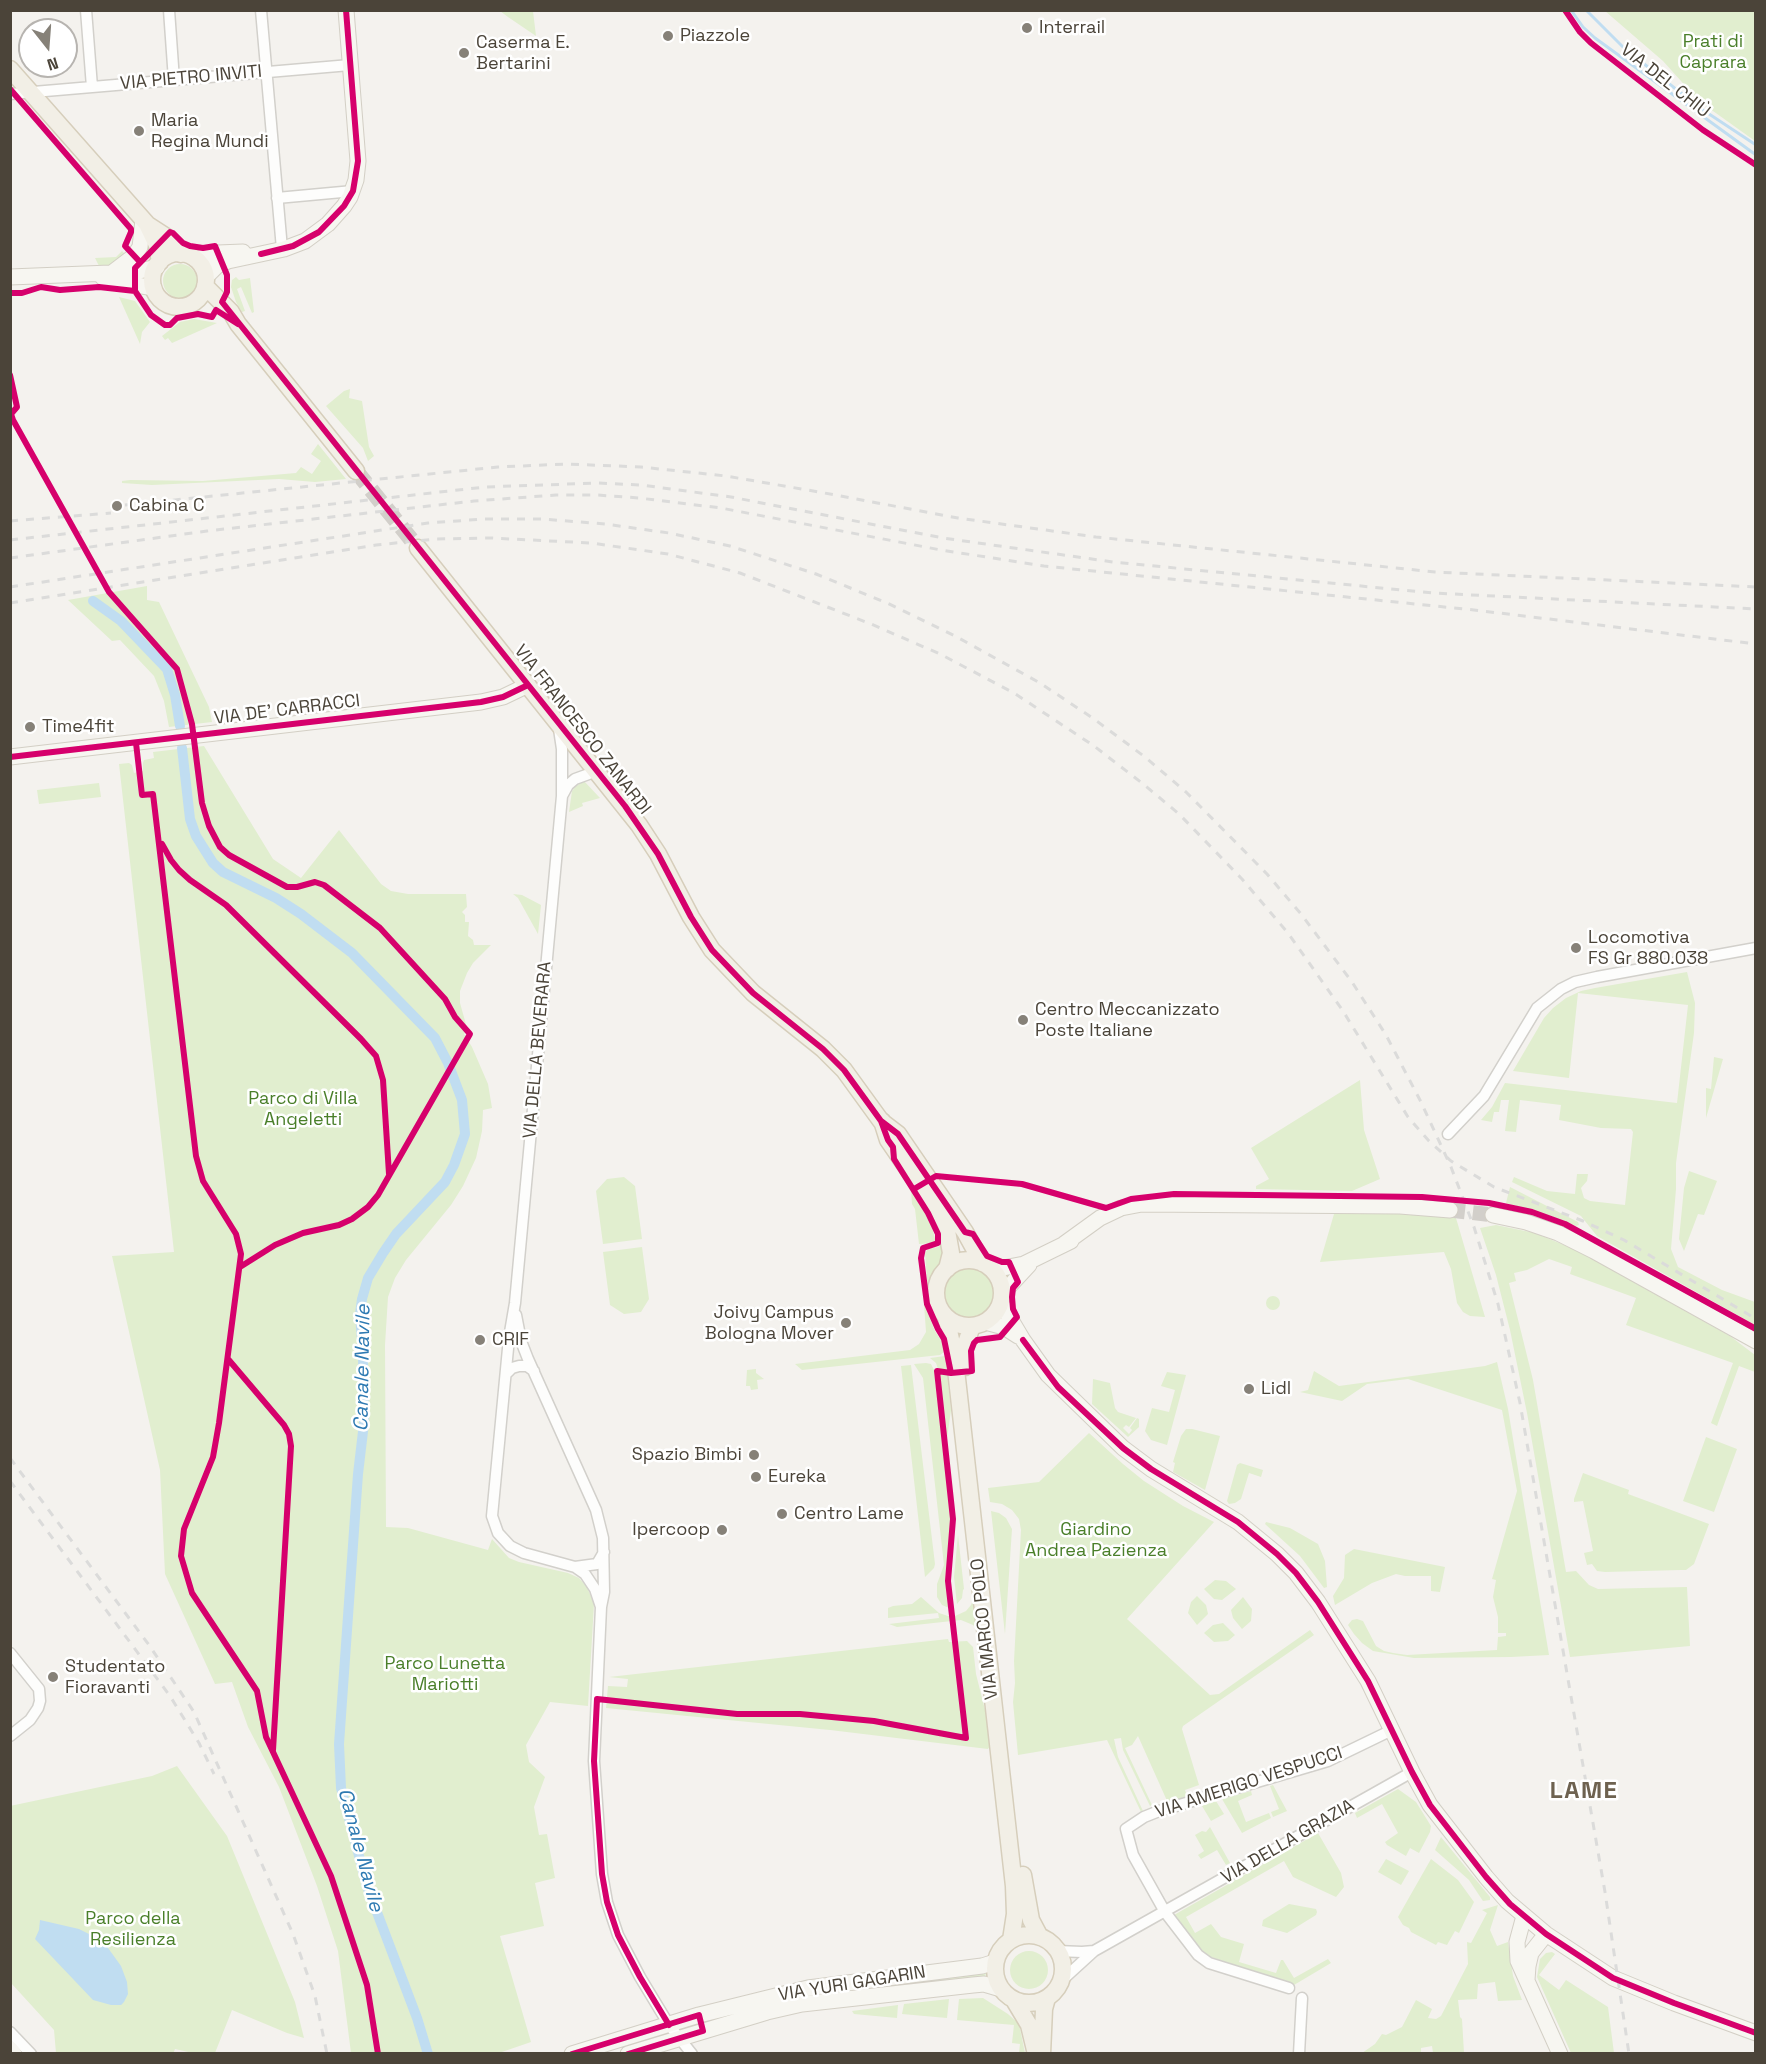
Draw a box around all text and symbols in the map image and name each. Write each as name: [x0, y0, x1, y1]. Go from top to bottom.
place label: Interrail: [1039, 17, 1105, 39]
north arrow: [18, 18, 78, 78]
marker: Interrail: [1020, 21, 1034, 35]
place label: Piazzole: [680, 25, 750, 47]
marker: Piazzole: [661, 29, 675, 43]
park label: Prati di Caprara: [1679, 31, 1747, 74]
place label: Caserma E. Bertarini: [476, 32, 570, 74]
street label: VIA DEL CHIÙ: [1616, 39, 1714, 123]
marker: Caserma E. Bertarini: [457, 46, 471, 60]
text: N: [45, 52, 61, 75]
street label: VIA PIETRO INVITI: [119, 61, 263, 95]
place label: Maria Regina Mundi: [151, 110, 269, 152]
marker: Maria Regina Mundi: [132, 124, 146, 138]
place label: Cabina C: [129, 495, 204, 517]
marker: Cabina C: [110, 499, 124, 513]
street label: VIA FRANCESCO ZANARDI: [509, 641, 655, 819]
street label: VIA DE' CARRACCI: [213, 690, 361, 730]
place label: Time4fit: [42, 716, 114, 738]
marker: Time4fit: [23, 720, 37, 734]
place label: Locomotiva FS Gr 880.038: [1588, 927, 1708, 970]
marker: Locomotiva FS Gr 880.038: [1569, 941, 1583, 955]
street label: VIA DELLA BEVERARA: [519, 960, 557, 1140]
place label: Centro Meccanizzato Poste Italiane: [1035, 999, 1220, 1042]
marker: Centro Meccanizzato Poste Italiane: [1016, 1013, 1030, 1027]
park label: Parco di Villa Angeletti: [248, 1088, 358, 1130]
place label: Joivy Campus Bologna Mover: [705, 1302, 834, 1344]
water label: Canale Navile: [350, 1304, 376, 1432]
marker: Joivy Campus Bologna Mover: [839, 1316, 853, 1330]
place label: CRIF: [492, 1329, 529, 1351]
marker: CRIF: [473, 1333, 487, 1347]
place label: Lidl: [1261, 1378, 1291, 1400]
marker: Lidl: [1242, 1382, 1256, 1396]
place label: Spazio Bimbi: [632, 1444, 742, 1466]
marker: Spazio Bimbi: [747, 1448, 761, 1462]
place label: Eureka: [768, 1466, 826, 1488]
marker: Eureka: [749, 1470, 763, 1484]
place label: Centro Lame: [794, 1503, 904, 1525]
marker: Centro Lame: [775, 1507, 789, 1521]
place label: Ipercoop: [632, 1519, 710, 1541]
park label: Giardino Andrea Pazienza: [1025, 1519, 1167, 1562]
marker: Ipercoop: [715, 1523, 729, 1537]
street label: VIA MARCO POLO: [967, 1557, 1003, 1701]
park label: Parco Lunetta Mariotti: [385, 1653, 505, 1696]
place label: Studentato Fioravanti: [65, 1656, 165, 1698]
marker: Studentato Fioravanti: [46, 1670, 60, 1684]
street label: VIA AMERIGO VESPUCCI: [1153, 1743, 1345, 1823]
district label: LAME: [1550, 1777, 1618, 1805]
water label: Canale Navile: [332, 1786, 388, 1914]
street label: VIA DELLA GRAZIA: [1218, 1795, 1358, 1889]
park label: Parco della Resilienza: [85, 1908, 181, 1950]
street label: VIA YURI GAGARIN: [777, 1962, 927, 2006]

